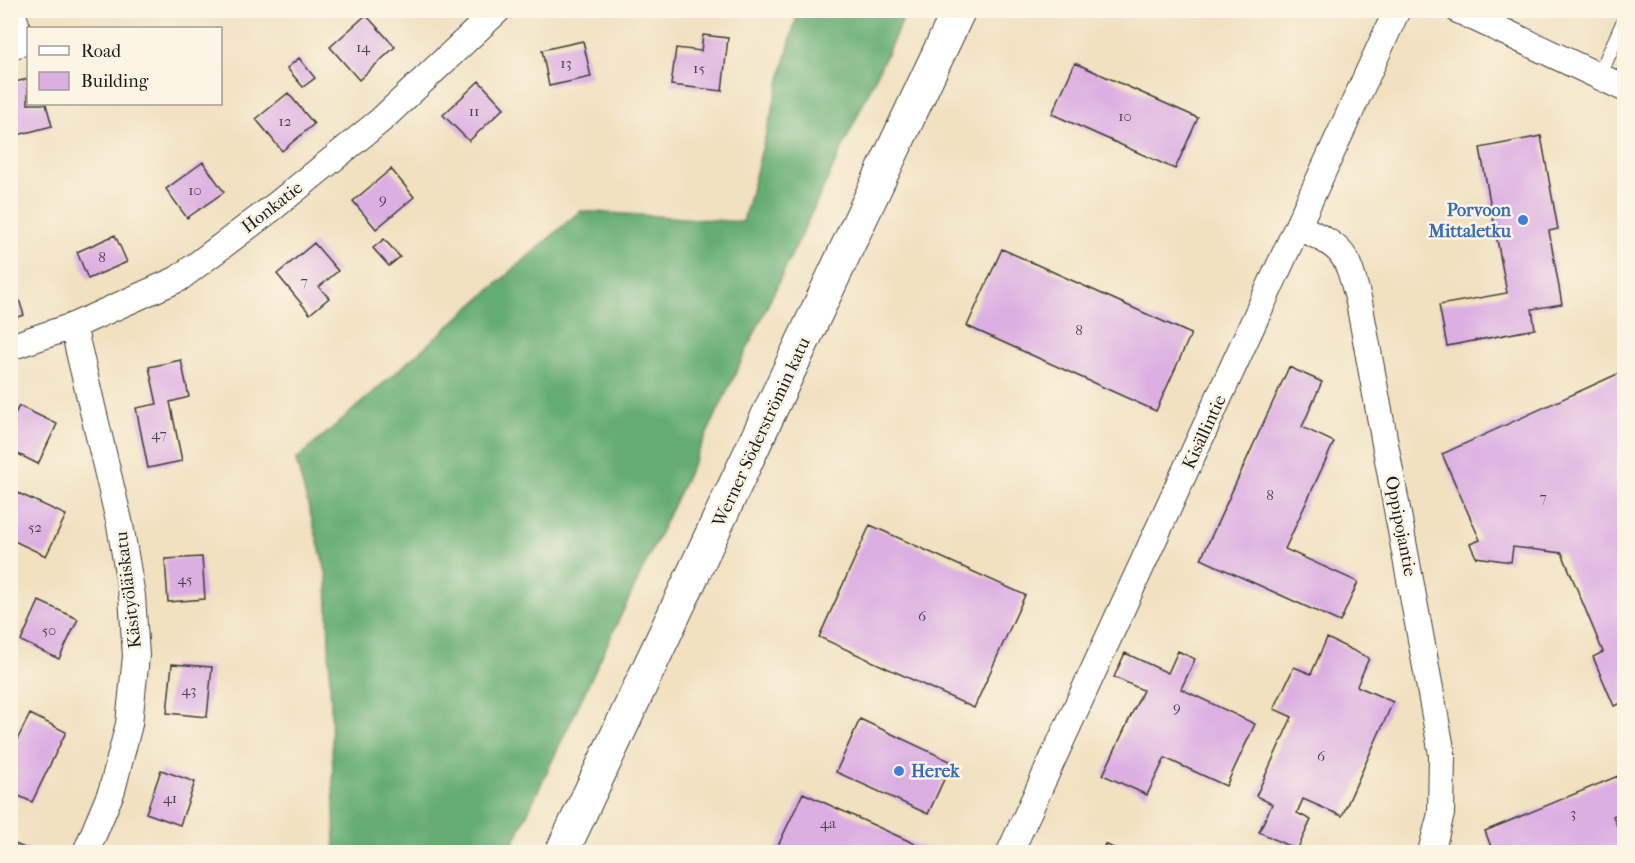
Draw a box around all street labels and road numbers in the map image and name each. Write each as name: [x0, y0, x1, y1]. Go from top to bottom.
street label: Honkatie: [238, 177, 307, 238]
street label: Werner Söderströmin katu: [708, 334, 815, 531]
street label: Kisällintie: [1178, 392, 1231, 473]
street label: Oppipojantie: [1380, 474, 1421, 578]
street label: Käsityöläiskatu: [111, 530, 146, 650]

